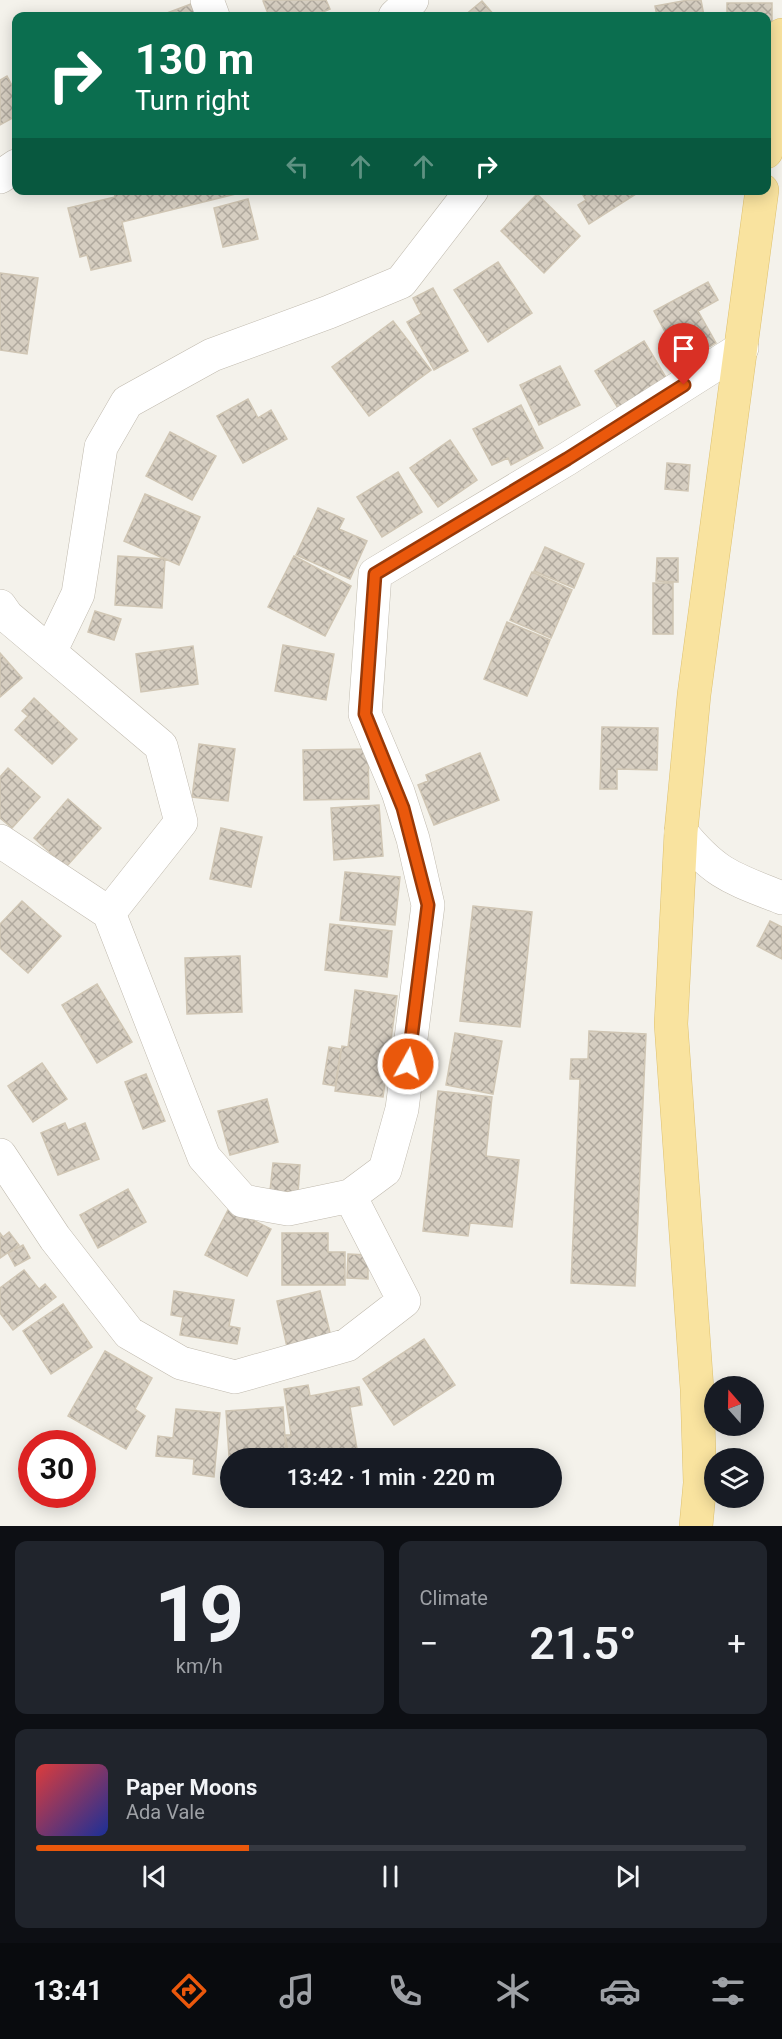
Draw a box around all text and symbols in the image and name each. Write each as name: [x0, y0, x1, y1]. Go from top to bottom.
text: 130 m: [135, 35, 254, 84]
icon: right: [36, 36, 114, 114]
text: Turn right: [135, 85, 250, 117]
icon: left: [281, 150, 314, 183]
icon: ahead: [344, 150, 377, 183]
icon: ahead: [407, 150, 440, 183]
icon: right: [470, 150, 503, 183]
pin: [658, 323, 709, 385]
icon: arrive: [667, 332, 700, 365]
position arrow: [376, 1032, 440, 1096]
north arrow: [704, 1376, 764, 1436]
map controls: [704, 1376, 764, 1508]
speed limit sign: 30: [18, 1430, 96, 1508]
button: layers: [704, 1448, 764, 1508]
text: 13:42 · 1 min · 220 m: [287, 1465, 495, 1490]
text: 19: [154, 1569, 244, 1660]
text: Climate: [420, 1586, 488, 1610]
text: 21.5°: [529, 1617, 636, 1670]
text: −: [420, 1624, 438, 1663]
text: +: [727, 1624, 746, 1663]
text: km/h: [176, 1654, 223, 1678]
text: Paper Moons: [126, 1775, 257, 1800]
text: Ada Vale: [126, 1800, 205, 1824]
icon: previous: [138, 1860, 171, 1893]
icon: pause: [374, 1860, 407, 1893]
icon: next: [611, 1860, 644, 1893]
icon: directions: [168, 1970, 210, 2012]
icon: music: [276, 1970, 318, 2012]
icon: phone: [384, 1970, 426, 2012]
icon: climate: [492, 1970, 534, 2012]
icon: car: [599, 1970, 641, 2012]
icon: filters: [707, 1970, 749, 2012]
text: 13:41: [33, 1975, 102, 2007]

